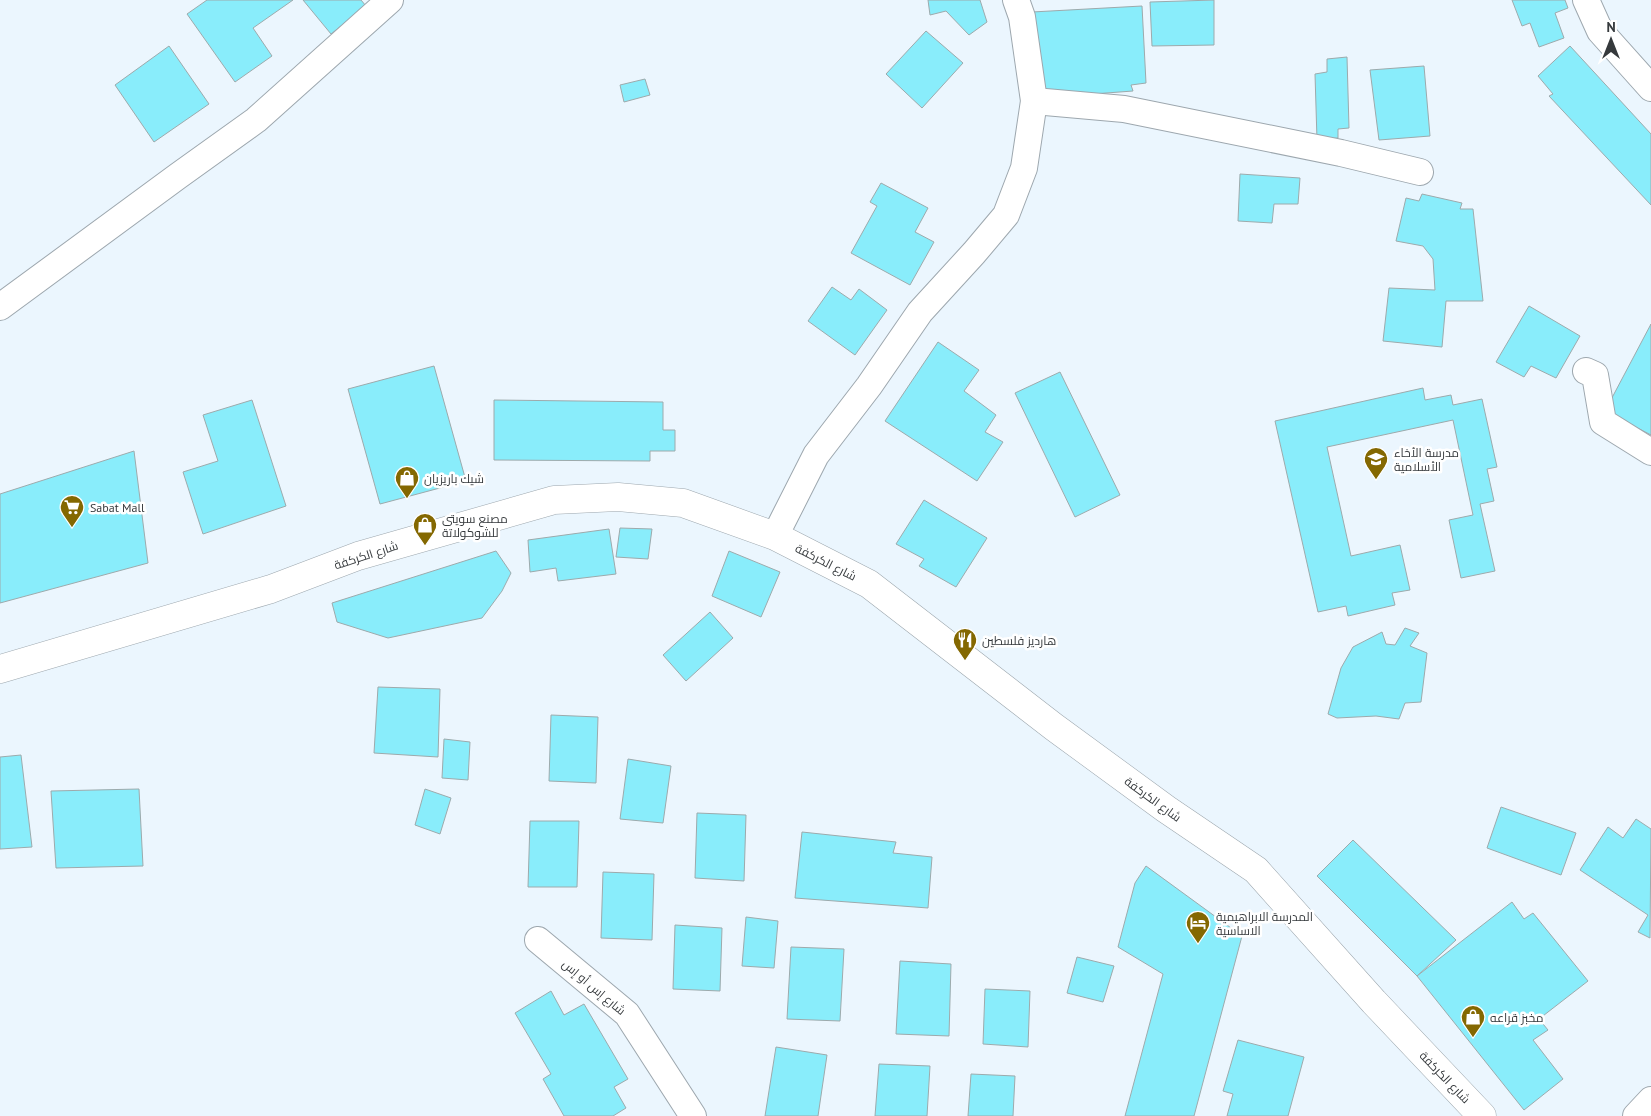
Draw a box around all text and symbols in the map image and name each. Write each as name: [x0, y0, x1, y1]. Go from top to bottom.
north arrow: [1586, 15, 1636, 65]
text: N: [1606, 18, 1616, 36]
place label: مدرسة الأخاء الأسلامية: [1394, 445, 1459, 474]
school or university icon: مدرسة الأخاء الأسلامية: [1363, 446, 1389, 480]
shop icon: شيك باريزيان: [394, 465, 420, 499]
place label: شيك باريزيان: [424, 471, 484, 486]
supermarket icon: Sabat Mall: [59, 494, 85, 528]
place label: Sabat Mall: [90, 500, 145, 515]
place label: مصنع سويتي للشوكولاتة: [442, 511, 508, 540]
shop icon: مصنع سويتي للشوكولاتة: [412, 512, 438, 546]
street label: شارع الكركفة: [332, 538, 400, 573]
street label: شارع الكركفة: [792, 540, 859, 585]
restaurant icon: هارديز فلسطين: [952, 627, 978, 661]
place label: هارديز فلسطين: [982, 633, 1056, 648]
street label: شارع الكركفة: [1121, 773, 1184, 825]
place label: المدرسة الابراهيمية الاساسية: [1216, 909, 1313, 938]
hotel icon: المدرسة الابراهيمية الاساسية: [1185, 910, 1211, 944]
street label: شارع إس أو إس: [559, 956, 629, 1019]
shop icon: مخبز قراعه: [1460, 1004, 1486, 1038]
place label: مخبز قراعه: [1490, 1010, 1543, 1025]
street label: شارع الكركفة: [1416, 1048, 1474, 1107]

